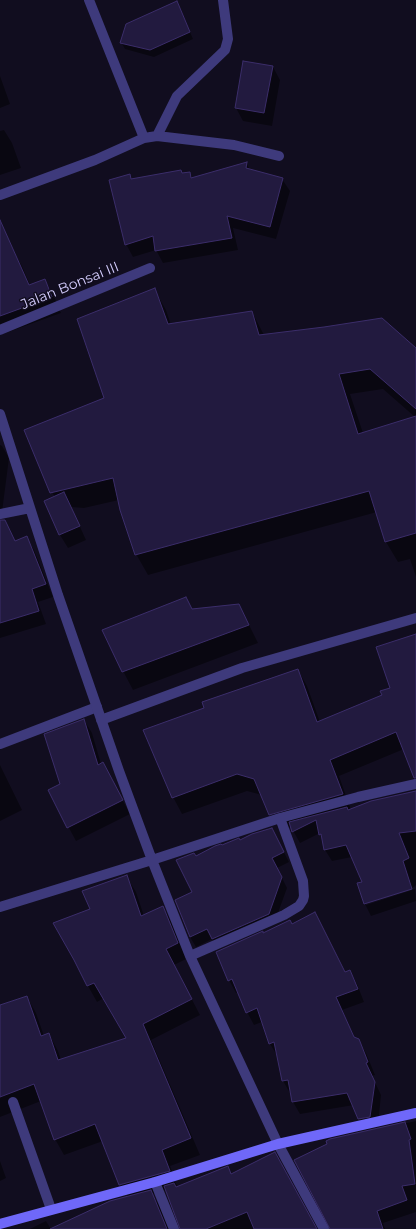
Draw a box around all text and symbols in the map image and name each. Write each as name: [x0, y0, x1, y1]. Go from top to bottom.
street label: Jalan Bonsai III: [18, 259, 122, 313]

